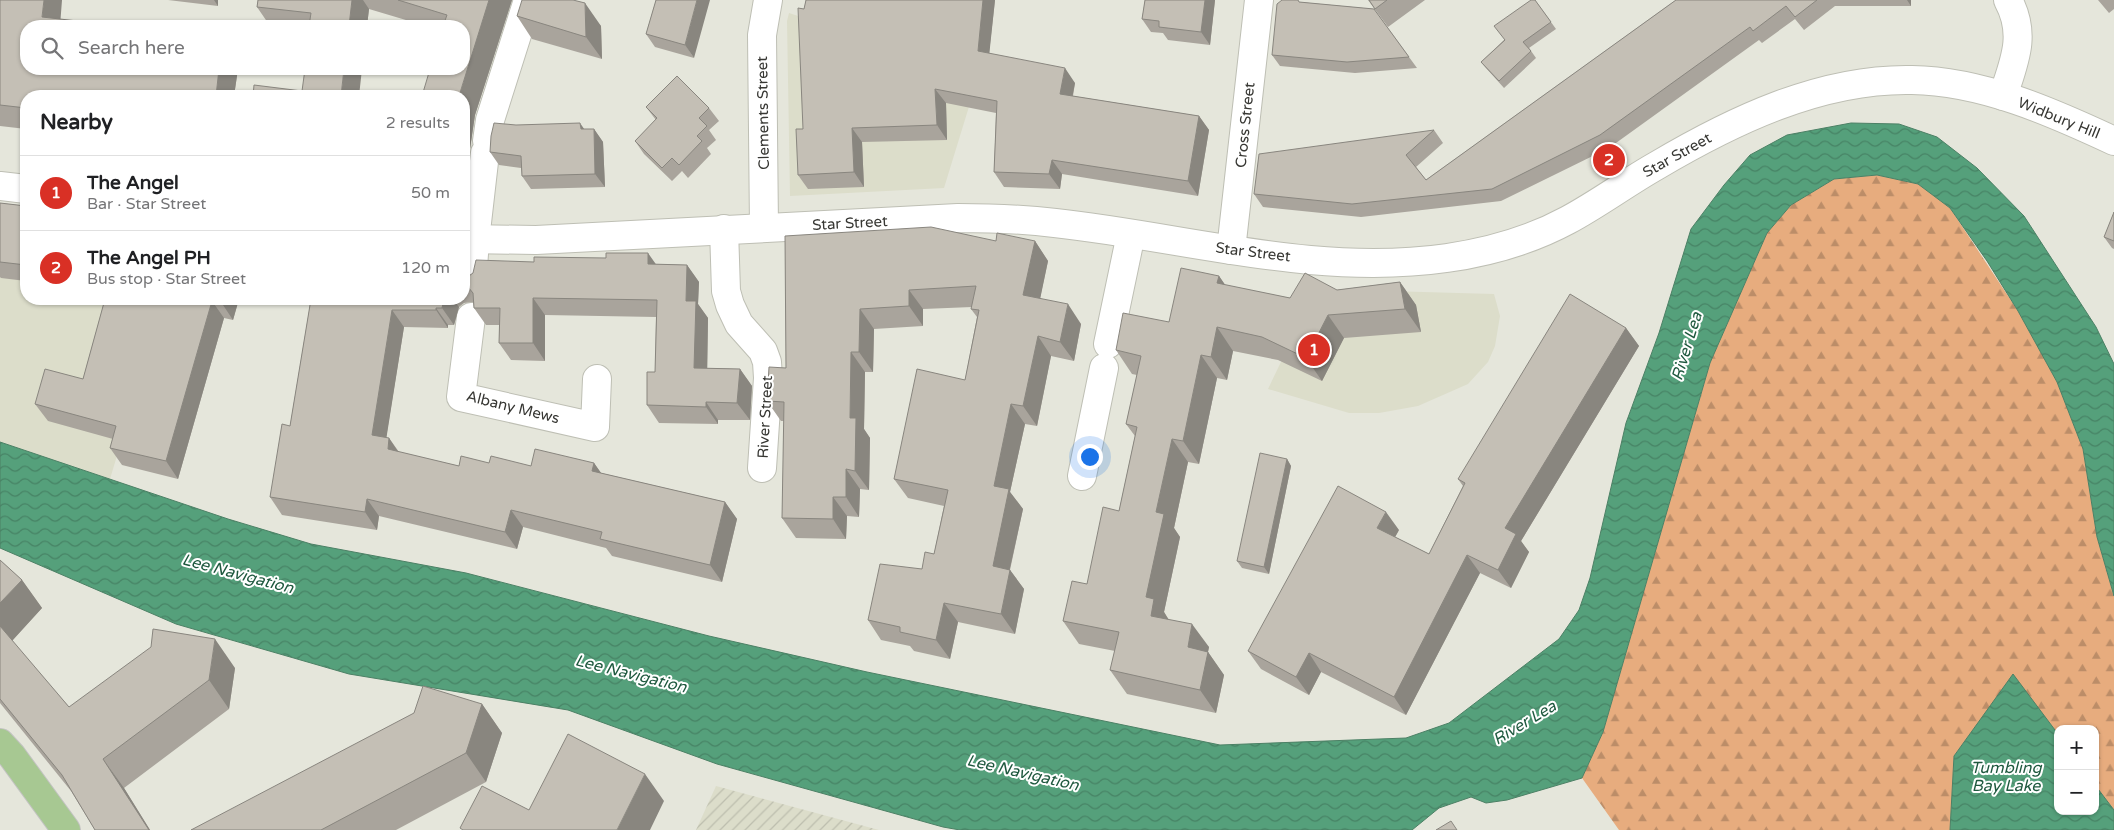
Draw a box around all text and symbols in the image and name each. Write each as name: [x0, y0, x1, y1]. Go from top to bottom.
search box: [20, 20, 470, 75]
icon: search: [38, 34, 66, 62]
text: Search here: [78, 37, 185, 59]
street label: Clements Street: [753, 56, 773, 170]
street label: Cross Street: [1232, 81, 1258, 169]
street label: Widbury Hill: [2015, 93, 2103, 143]
text: Nearby: [40, 110, 113, 135]
text: 2 results: [386, 113, 450, 133]
street label: Star Street: [1640, 129, 1715, 181]
pin: 2: [1593, 141, 1625, 179]
text: The Angel: [87, 172, 179, 194]
text: 1: [51, 183, 61, 203]
text: 50 m: [411, 183, 450, 203]
text: Bar · Star Street: [87, 194, 206, 214]
street label: Star Street: [812, 212, 888, 234]
street label: Star Street: [1214, 238, 1292, 266]
text: The Angel PH: [87, 247, 211, 269]
text: 2: [51, 258, 61, 278]
text: 120 m: [401, 258, 450, 278]
text: Bus stop · Star Street: [87, 269, 246, 289]
water label: River Lea: [1667, 309, 1707, 383]
pin: 1: [1298, 331, 1330, 369]
street label: River Street: [754, 375, 776, 459]
street label: Albany Mews: [465, 387, 561, 427]
your location: [1077, 444, 1103, 470]
water label: Lee Navigation: [180, 550, 297, 599]
water label: Lee Navigation: [573, 650, 690, 698]
water label: River Lea: [1489, 696, 1561, 750]
map controls: [2054, 725, 2099, 815]
button: +: [2054, 725, 2099, 770]
water label: Lee Navigation: [965, 750, 1082, 796]
water label: Tumbling Bay Lake: [1970, 758, 2042, 796]
button: −: [2054, 770, 2099, 815]

